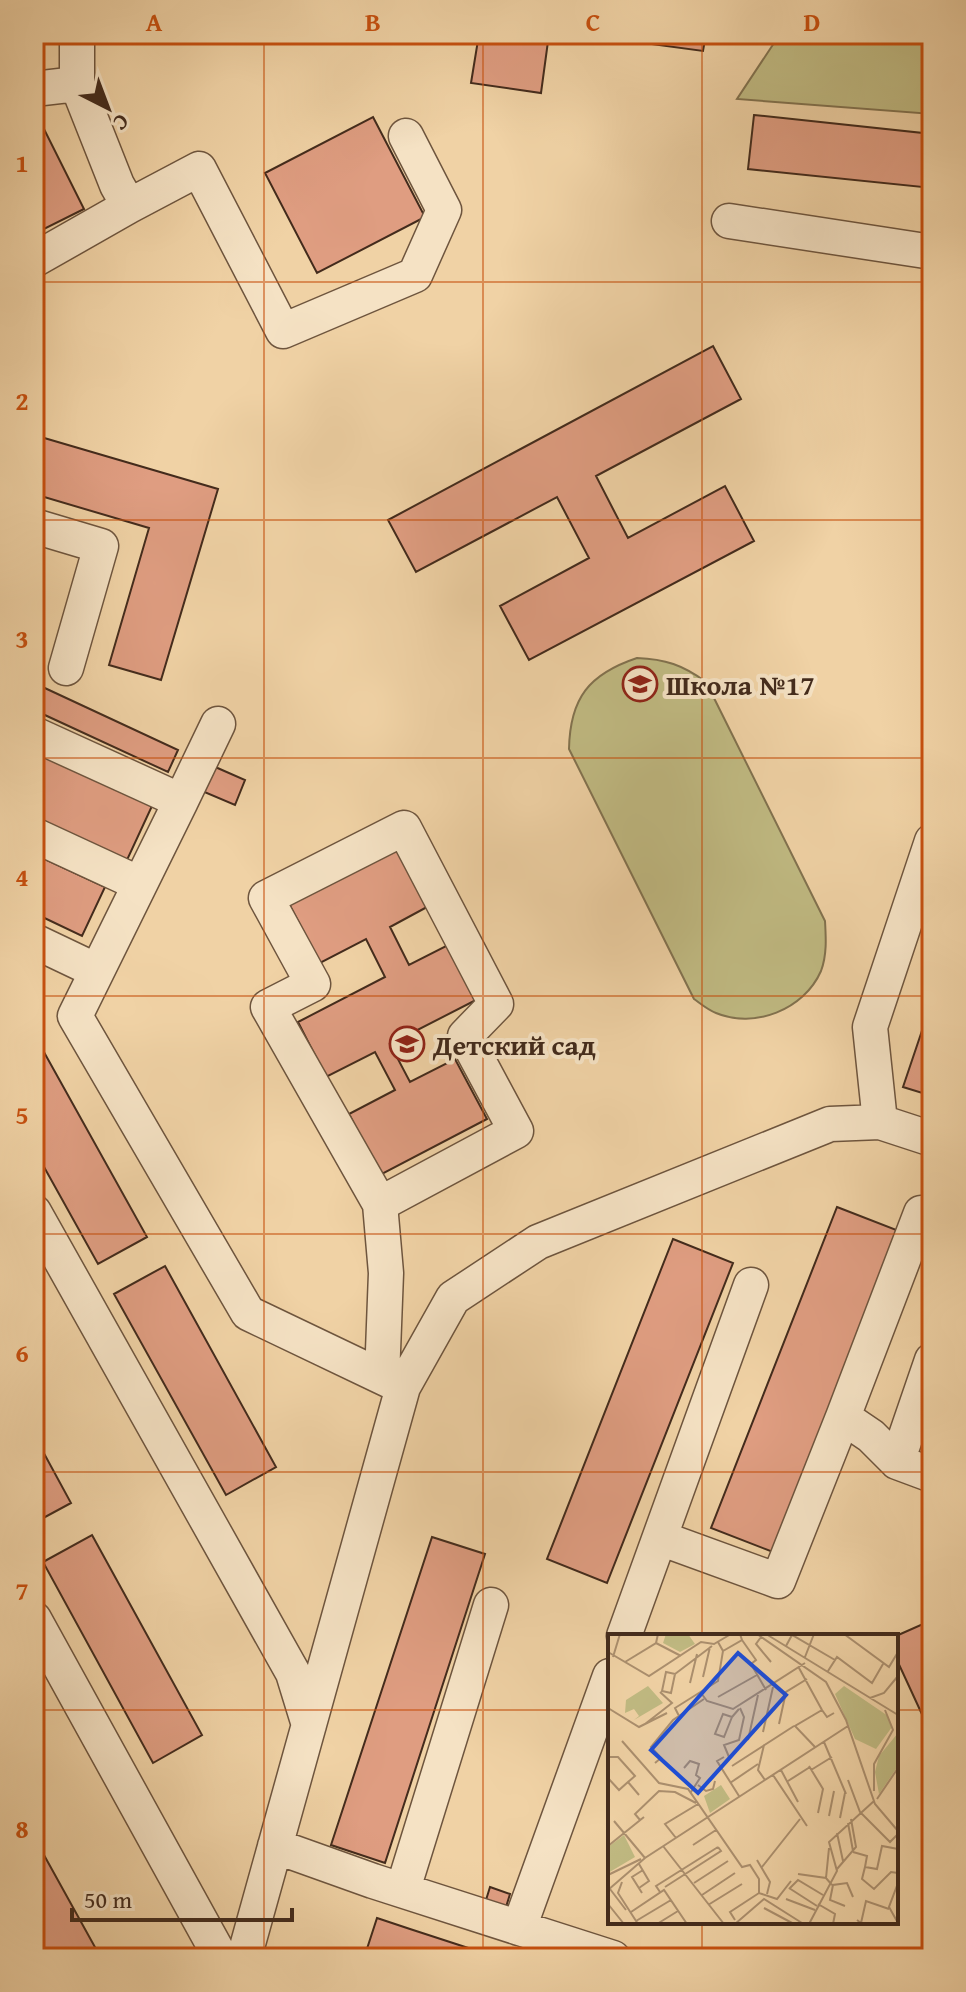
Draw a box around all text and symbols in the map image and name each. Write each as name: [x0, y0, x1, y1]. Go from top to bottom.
text: A: [146, 2, 163, 41]
text: B: [365, 2, 381, 41]
text: C: [586, 2, 600, 41]
text: D: [804, 2, 820, 41]
north arrow: [68, 68, 148, 148]
text: С: [106, 107, 137, 139]
text: 1: [15, 143, 29, 182]
text: 2: [15, 381, 29, 420]
text: 3: [15, 619, 29, 658]
place label: Школа №17: [666, 664, 815, 705]
school or university icon: Школа №17: [621, 665, 659, 703]
text: 4: [15, 857, 29, 896]
place label: Детский сад: [432, 1024, 596, 1065]
school or university icon: Детский сад: [388, 1025, 426, 1063]
text: 5: [15, 1095, 29, 1134]
text: 6: [15, 1333, 29, 1372]
text: 7: [15, 1571, 29, 1610]
inset map: [608, 1634, 898, 1924]
text: 8: [15, 1809, 29, 1848]
scale bar: [72, 1872, 292, 1922]
text: 50 m: [84, 1882, 132, 1917]

